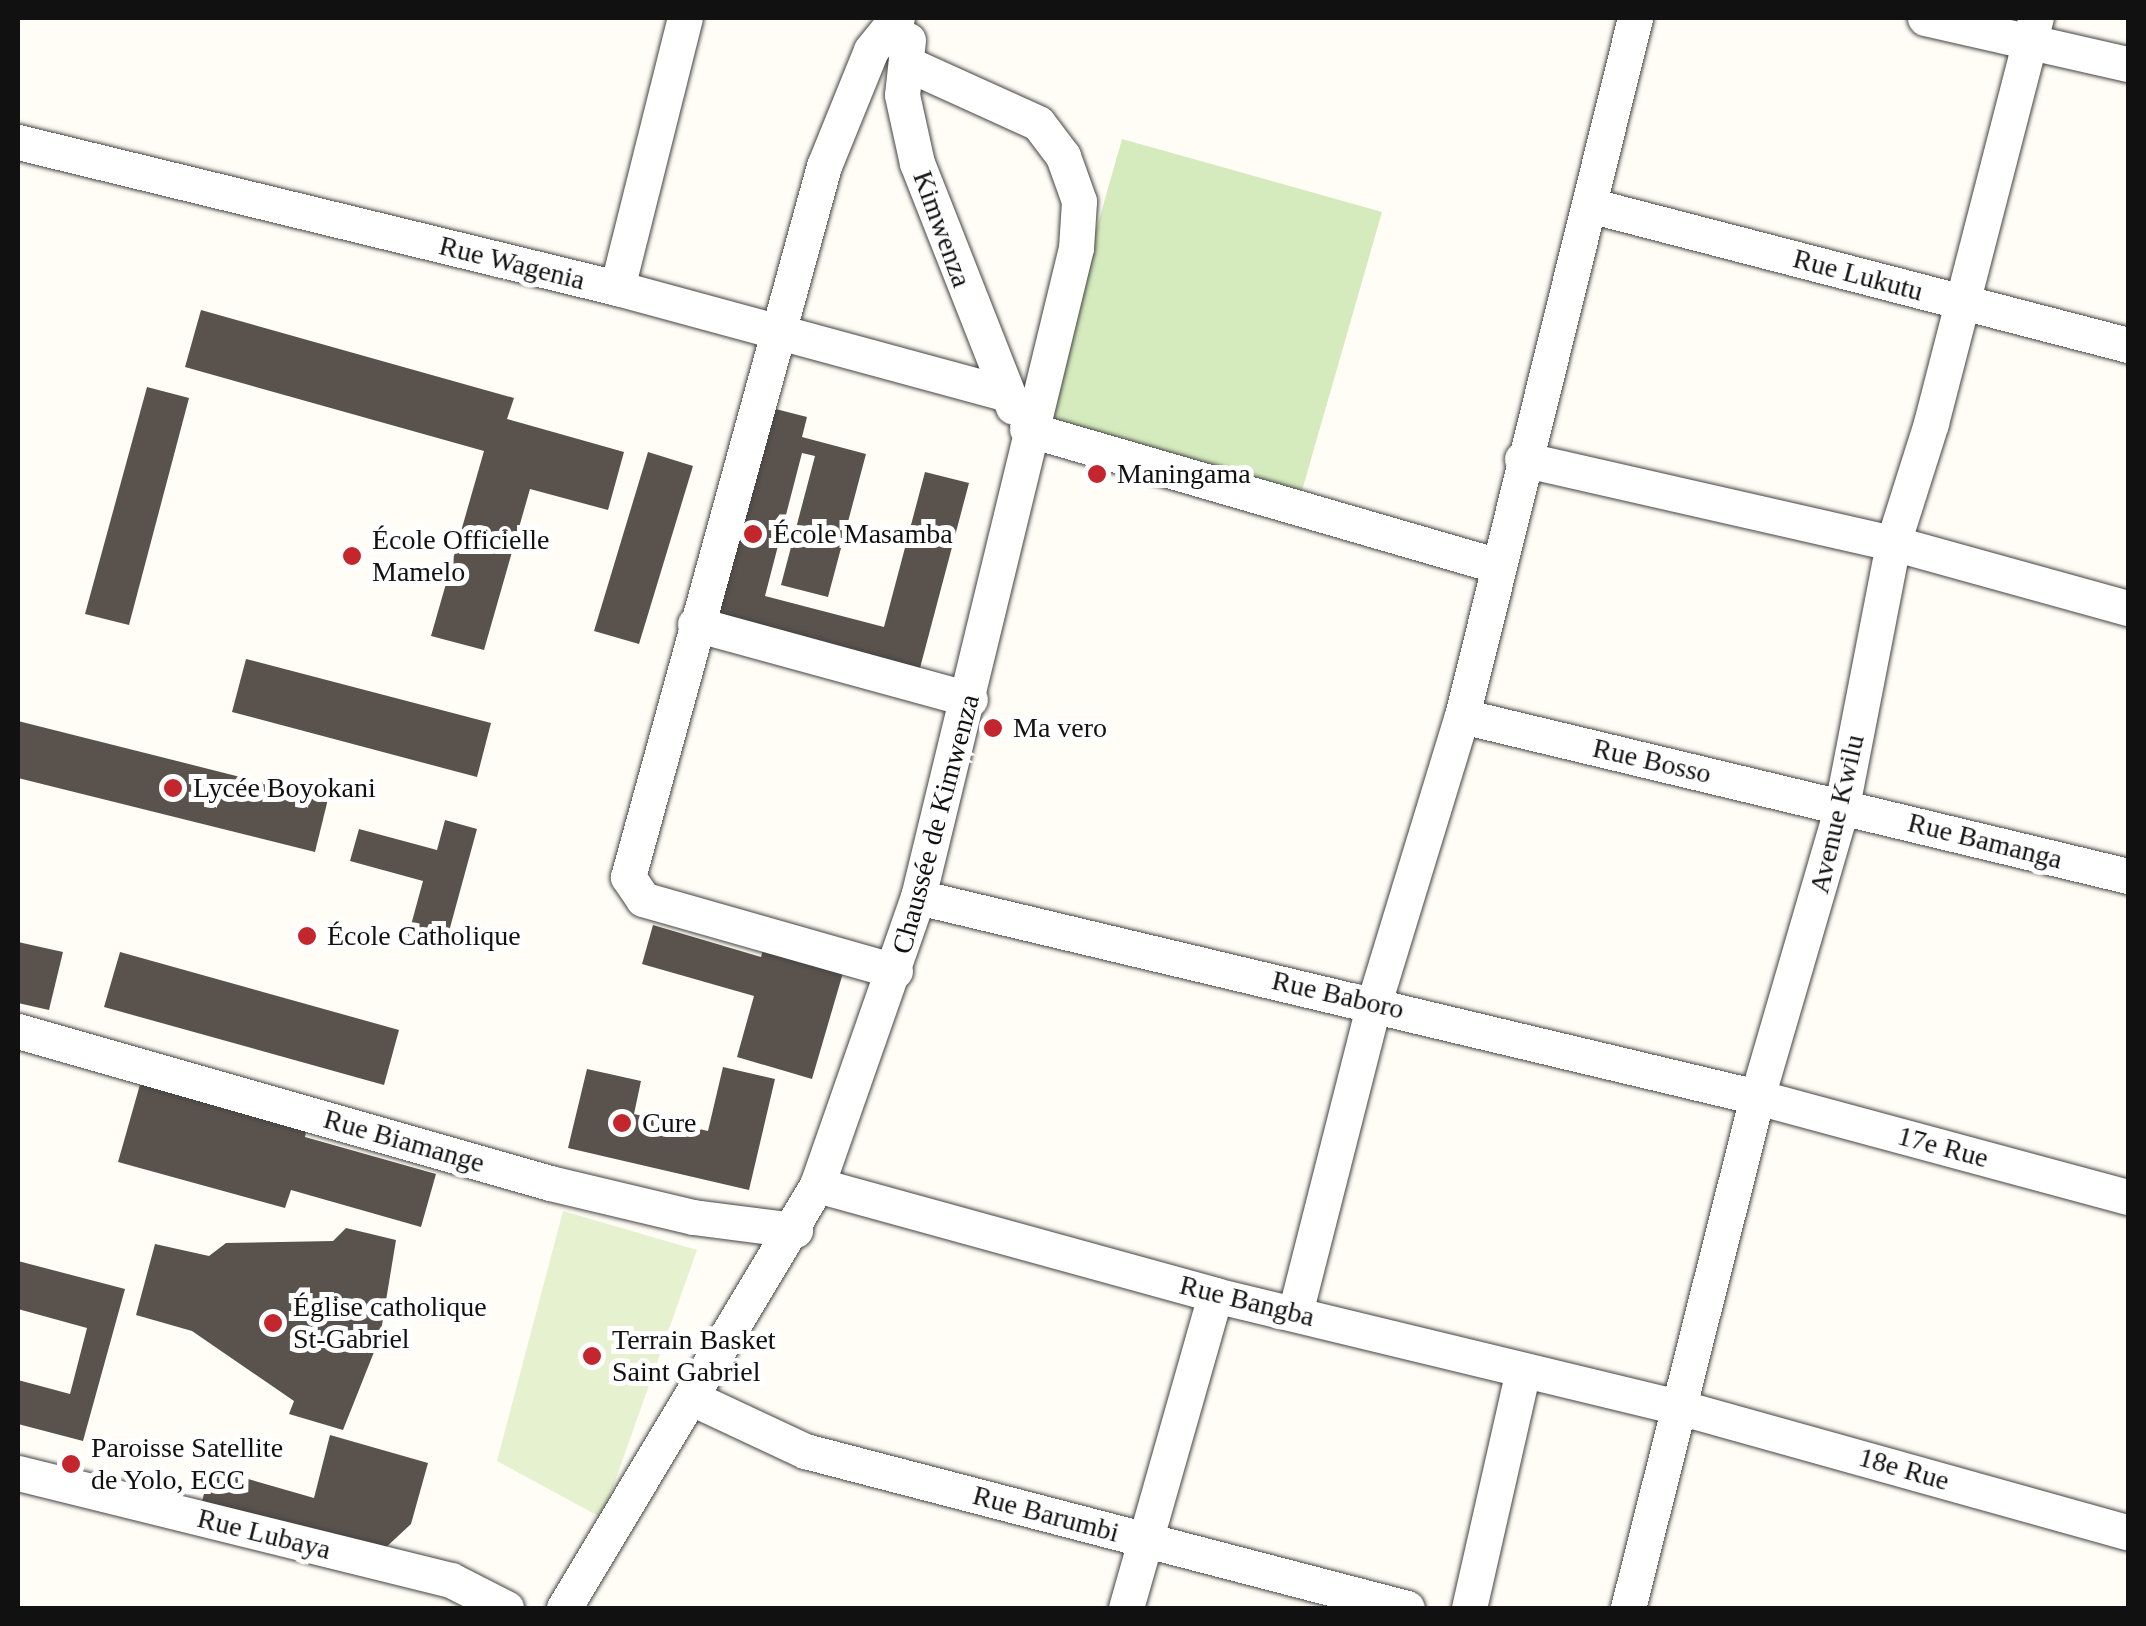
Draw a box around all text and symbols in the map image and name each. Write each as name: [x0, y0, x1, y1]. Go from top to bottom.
street label: Kimwenza: [905, 166, 979, 292]
street label: Rue Wagenia: [435, 229, 589, 297]
street label: Rue Lukutu: [1789, 242, 1927, 308]
place label: Maningama: [1117, 457, 1251, 491]
marker: Maningama: [1086, 463, 1108, 485]
place label: École Masamba: [773, 517, 953, 551]
place label: École Officielle Mamelo: [372, 523, 550, 589]
marker: École Masamba: [742, 523, 764, 545]
marker: École Officielle Mamelo: [341, 545, 363, 567]
street label: Chaussée de Kimwenza: [885, 690, 987, 958]
place label: Ma vero: [1013, 711, 1107, 745]
marker: Ma vero: [982, 717, 1004, 739]
street label: Rue Bosso: [1589, 731, 1715, 791]
street label: Avenue Kwilu: [1802, 731, 1872, 897]
place label: Lycée Boyokani: [193, 771, 376, 805]
marker: Lycée Boyokani: [162, 777, 184, 799]
street label: Rue Bamanga: [1904, 806, 2066, 876]
place label: École Catholique: [327, 919, 521, 953]
marker: École Catholique: [296, 925, 318, 947]
street label: Rue Baboro: [1269, 963, 1407, 1027]
street label: Rue Biamange: [320, 1102, 488, 1180]
place label: Cure: [642, 1106, 696, 1140]
marker: Cure: [611, 1112, 633, 1134]
street label: 17e Rue: [1894, 1119, 1992, 1175]
street label: Rue Bangba: [1176, 1268, 1318, 1334]
place label: Église catholique St-Gabriel: [293, 1290, 487, 1356]
marker: Église catholique St-Gabriel: [262, 1312, 284, 1334]
place label: Terrain Basket Saint Gabriel: [612, 1323, 776, 1389]
marker: Terrain Basket Saint Gabriel: [581, 1345, 603, 1367]
place label: Paroisse Satellite de Yolo, ECC: [91, 1431, 283, 1497]
street label: 18e Rue: [1855, 1440, 1953, 1498]
marker: Paroisse Satellite de Yolo, ECC: [60, 1453, 82, 1475]
street label: Rue Barumbi: [969, 1478, 1123, 1550]
street label: Rue Lubaya: [194, 1501, 334, 1567]

